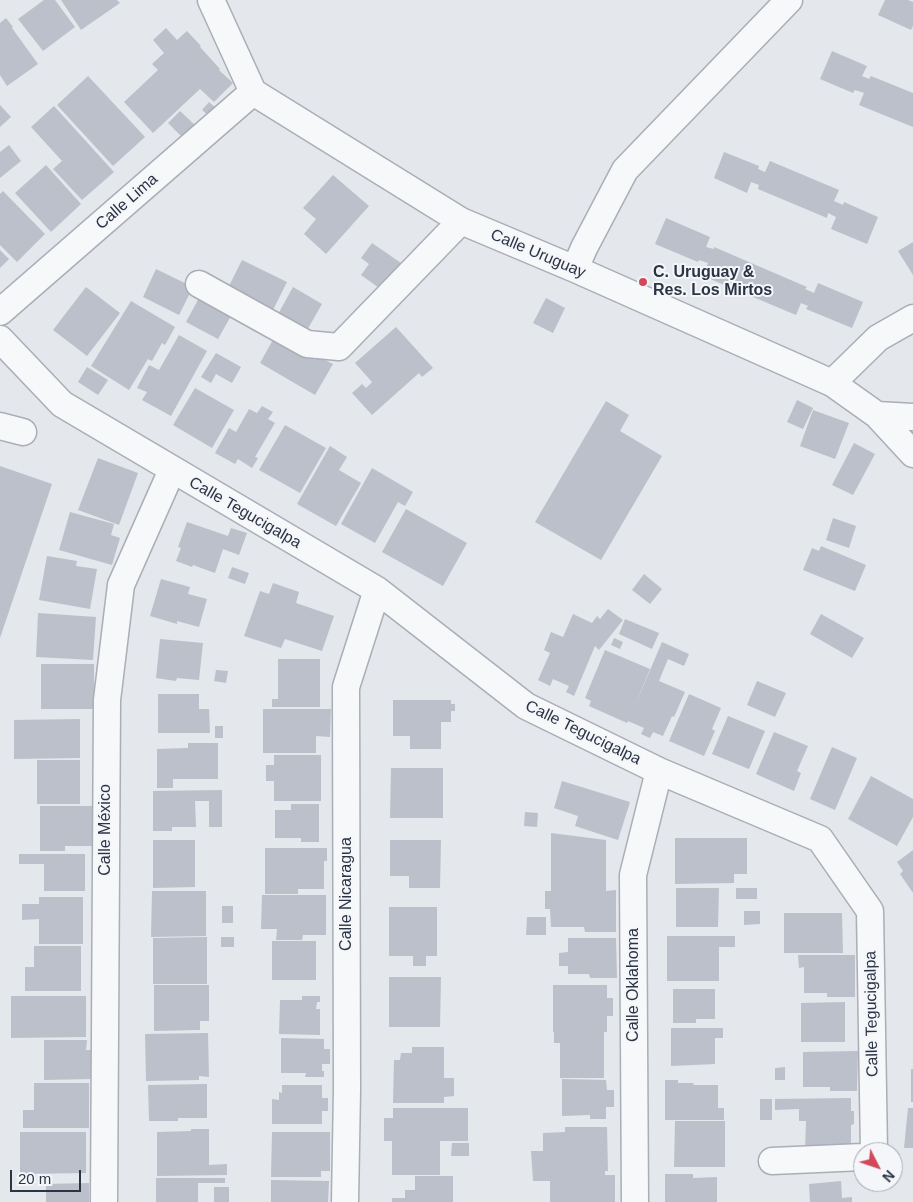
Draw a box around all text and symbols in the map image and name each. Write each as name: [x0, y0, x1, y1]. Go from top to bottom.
street label: Calle Lima: [92, 170, 162, 234]
street label: Calle Uruguay: [488, 225, 588, 283]
place label: C. Uruguay & Res. Los Mirtos: [653, 263, 772, 301]
marker: C. Uruguay & Res. Los Mirtos: [637, 276, 649, 288]
street label: Calle Tegucigalpa: [186, 473, 304, 553]
street label: Calle Tegucigalpa: [522, 697, 644, 769]
street label: Calle México: [96, 784, 116, 876]
street label: Calle Nicaragua: [337, 837, 357, 951]
street label: Calle Oklahoma: [624, 928, 644, 1042]
street label: Calle Tegucigalpa: [861, 951, 883, 1077]
north arrow: [853, 1142, 903, 1192]
scale bar: [12, 1160, 84, 1192]
text: N: [879, 1167, 898, 1185]
text: 20 m: [18, 1170, 51, 1187]

